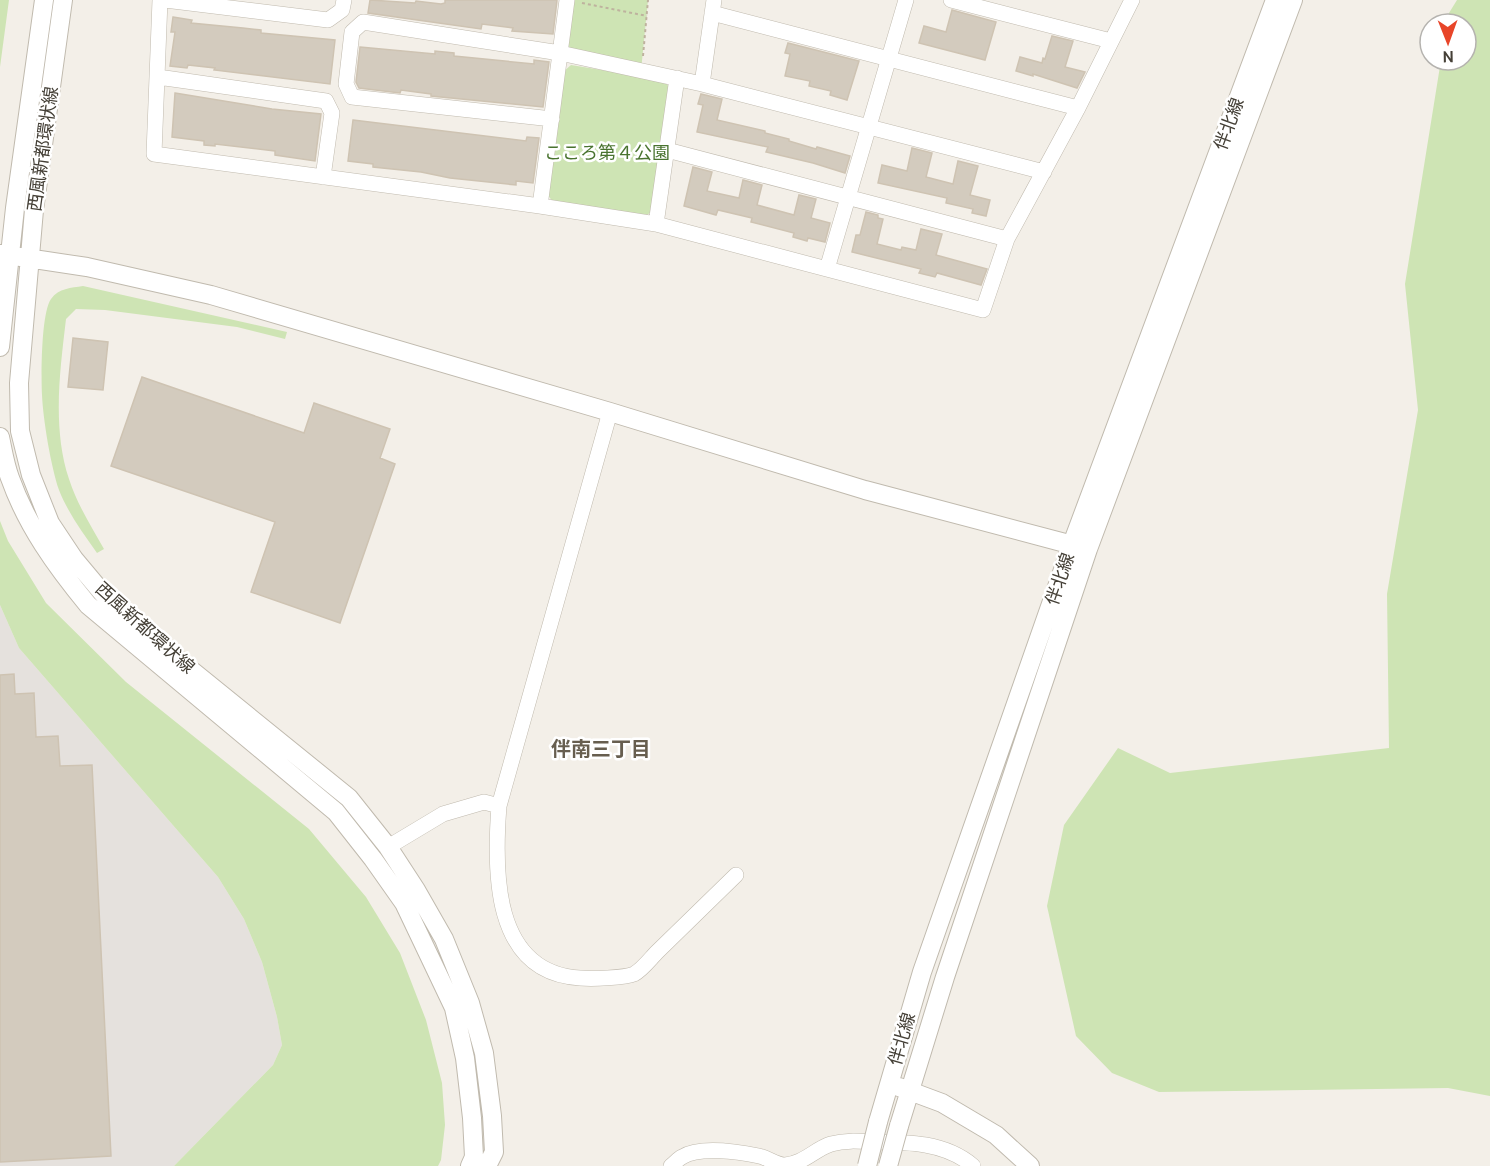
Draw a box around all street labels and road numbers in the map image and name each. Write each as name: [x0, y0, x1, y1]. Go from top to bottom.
street label: 西風新都環状線: [23, 85, 63, 213]
street label: 伴北線: [1209, 95, 1249, 153]
street label: 伴北線: [1041, 550, 1079, 608]
street label: 西風新都環状線: [91, 578, 199, 678]
street label: 伴北線: [884, 1010, 920, 1068]

